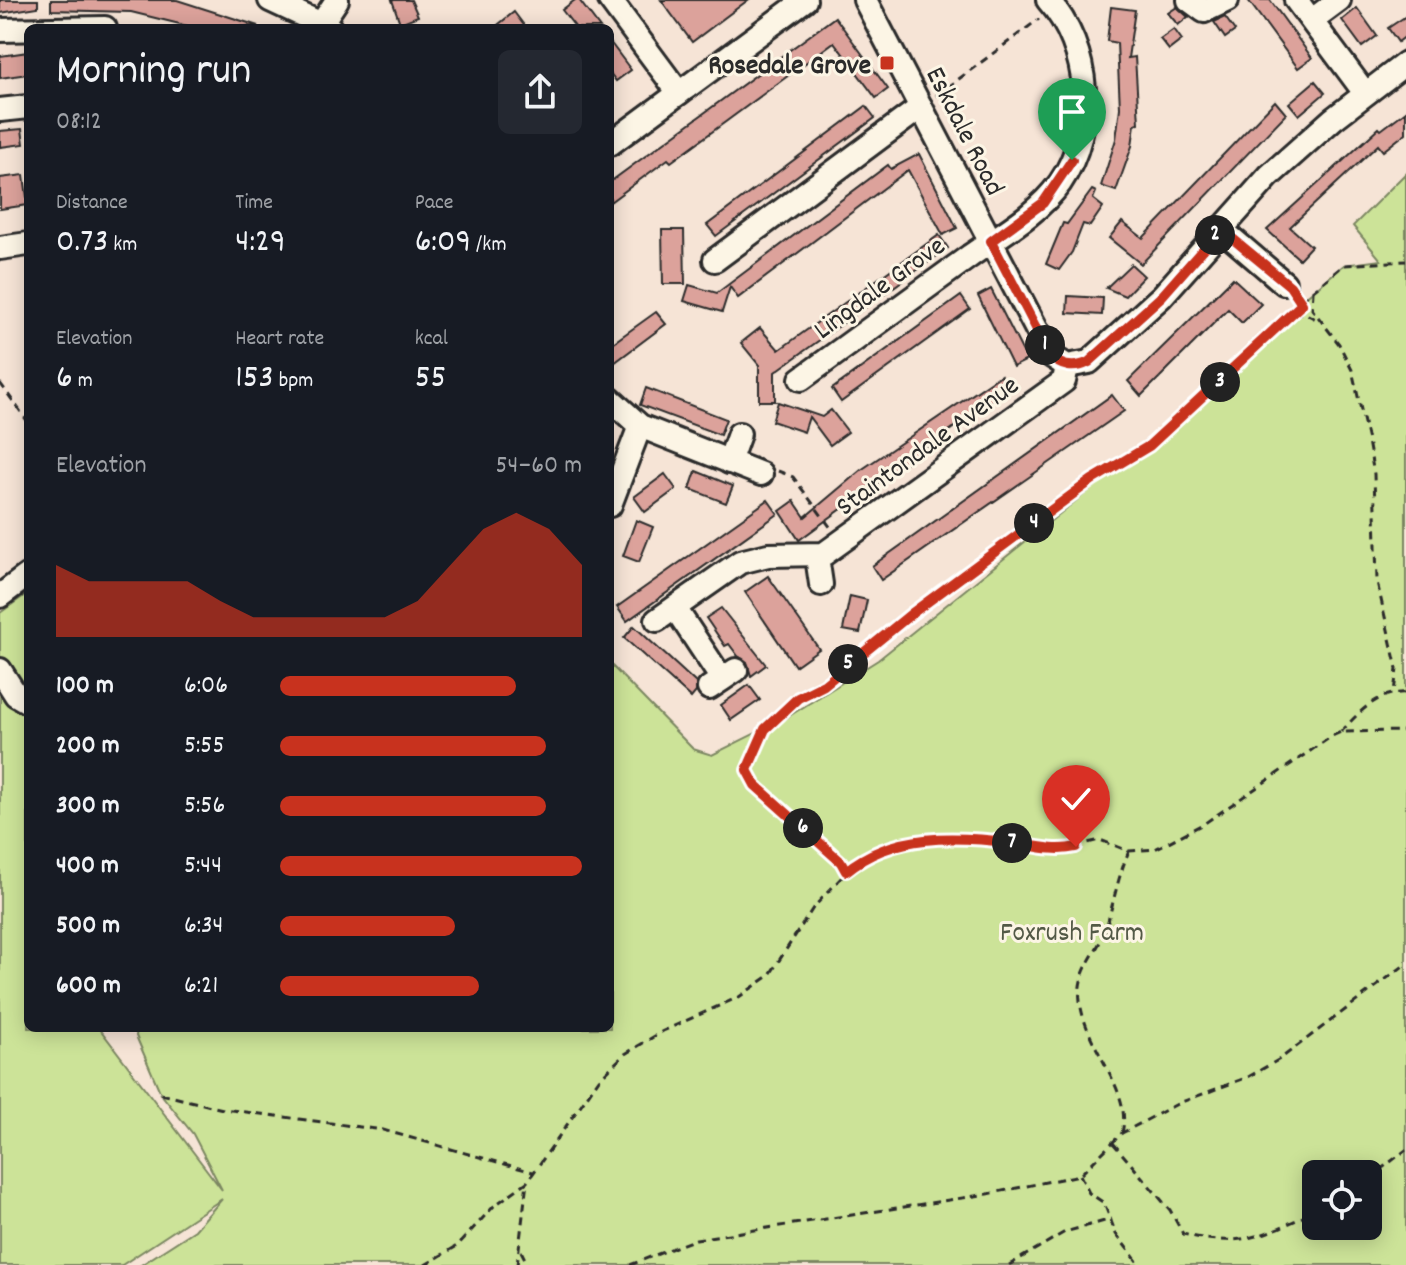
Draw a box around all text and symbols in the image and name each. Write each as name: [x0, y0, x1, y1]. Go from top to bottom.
text: Morning run: [56, 42, 251, 105]
place label: Rosedale Grove: [708, 48, 871, 88]
button: share: [498, 50, 582, 134]
marker: Rosedale Grove: [878, 54, 896, 72]
street label: Eskdale Road: [913, 61, 1012, 204]
pin: [1038, 78, 1106, 160]
icon: arrive: [1050, 90, 1094, 134]
text: 08:12: [56, 104, 102, 141]
text: Distance: [56, 188, 128, 219]
text: Time: [235, 188, 273, 219]
text: Pace: [415, 188, 454, 219]
pin: 2: [1195, 215, 1235, 255]
text: 0.73: [56, 219, 108, 268]
text: 4:29: [235, 219, 286, 268]
text: 6:09: [415, 219, 471, 268]
text: 2: [1210, 219, 1220, 250]
street label: Lingdale Grove: [807, 228, 955, 352]
text: km: [108, 230, 137, 261]
text: /km: [471, 230, 507, 261]
text: Elevation: [56, 324, 133, 355]
text: Heart rate: [235, 324, 324, 355]
text: kcal: [415, 324, 448, 355]
pin: 1: [1025, 325, 1065, 365]
text: 1: [1043, 329, 1047, 360]
text: 6: [56, 355, 73, 404]
text: 153: [235, 355, 274, 404]
text: 55: [415, 355, 446, 404]
pin: 3: [1200, 362, 1240, 402]
text: m: [73, 366, 93, 397]
text: bpm: [274, 366, 313, 397]
text: 3: [1215, 366, 1225, 397]
street label: Staintondale Avenue: [829, 368, 1029, 528]
text: Elevation: [56, 448, 146, 485]
text: 54–60 m: [496, 448, 582, 485]
pin: 4: [1014, 503, 1054, 543]
text: 4: [1029, 507, 1039, 538]
pin: 5: [828, 644, 868, 684]
text: 5: [843, 648, 853, 679]
text: 100 m: [56, 668, 114, 705]
text: 6:06: [184, 668, 228, 705]
text: 200 m: [56, 728, 120, 765]
text: 5:55: [184, 728, 224, 765]
pin: [1042, 765, 1110, 847]
icon: check: [1054, 777, 1098, 821]
text: 300 m: [56, 788, 120, 825]
text: 5:56: [184, 788, 225, 825]
pin: 6: [783, 808, 823, 848]
text: 6: [798, 812, 808, 843]
pin: 7: [992, 823, 1032, 863]
text: 7: [1008, 827, 1016, 858]
text: 400 m: [56, 848, 119, 885]
text: 5:44: [184, 848, 222, 885]
text: 500 m: [56, 908, 120, 945]
text: 6:34: [184, 908, 223, 945]
park label: Foxrush Farm: [1000, 915, 1144, 955]
text: 600 m: [56, 968, 121, 1005]
text: 6:21: [184, 968, 218, 1005]
map controls: [1302, 1160, 1382, 1240]
button: locate: [1302, 1160, 1382, 1240]

